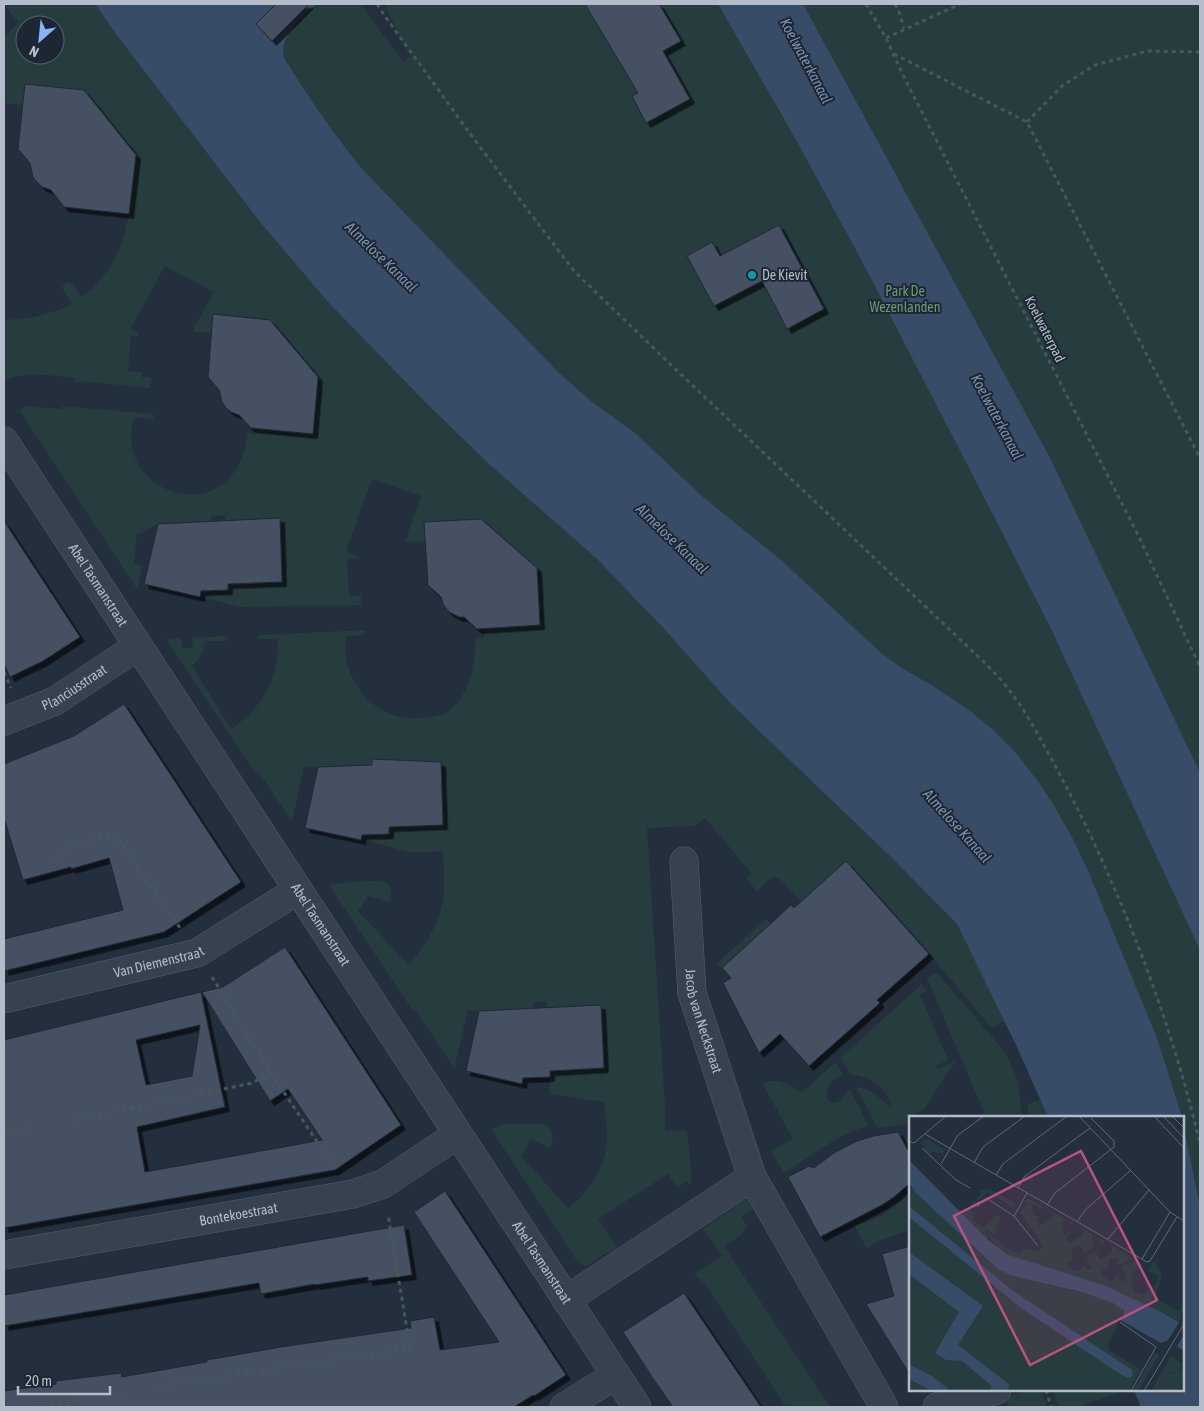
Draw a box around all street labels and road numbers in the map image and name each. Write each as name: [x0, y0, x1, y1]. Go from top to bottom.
street label: Koelwaterpad: [1022, 293, 1068, 365]
street label: Abel Tasmanstraat: [65, 541, 131, 629]
street label: Planciusstraat: [39, 661, 110, 713]
street label: Abel Tasmanstraat: [288, 880, 354, 969]
street label: Van Diemenstraat: [112, 943, 207, 981]
street label: Jacob van Neckstraat: [683, 968, 726, 1075]
street label: Bontekoestraat: [198, 1199, 279, 1229]
street label: Abel Tasmanstraat: [509, 1218, 575, 1307]

